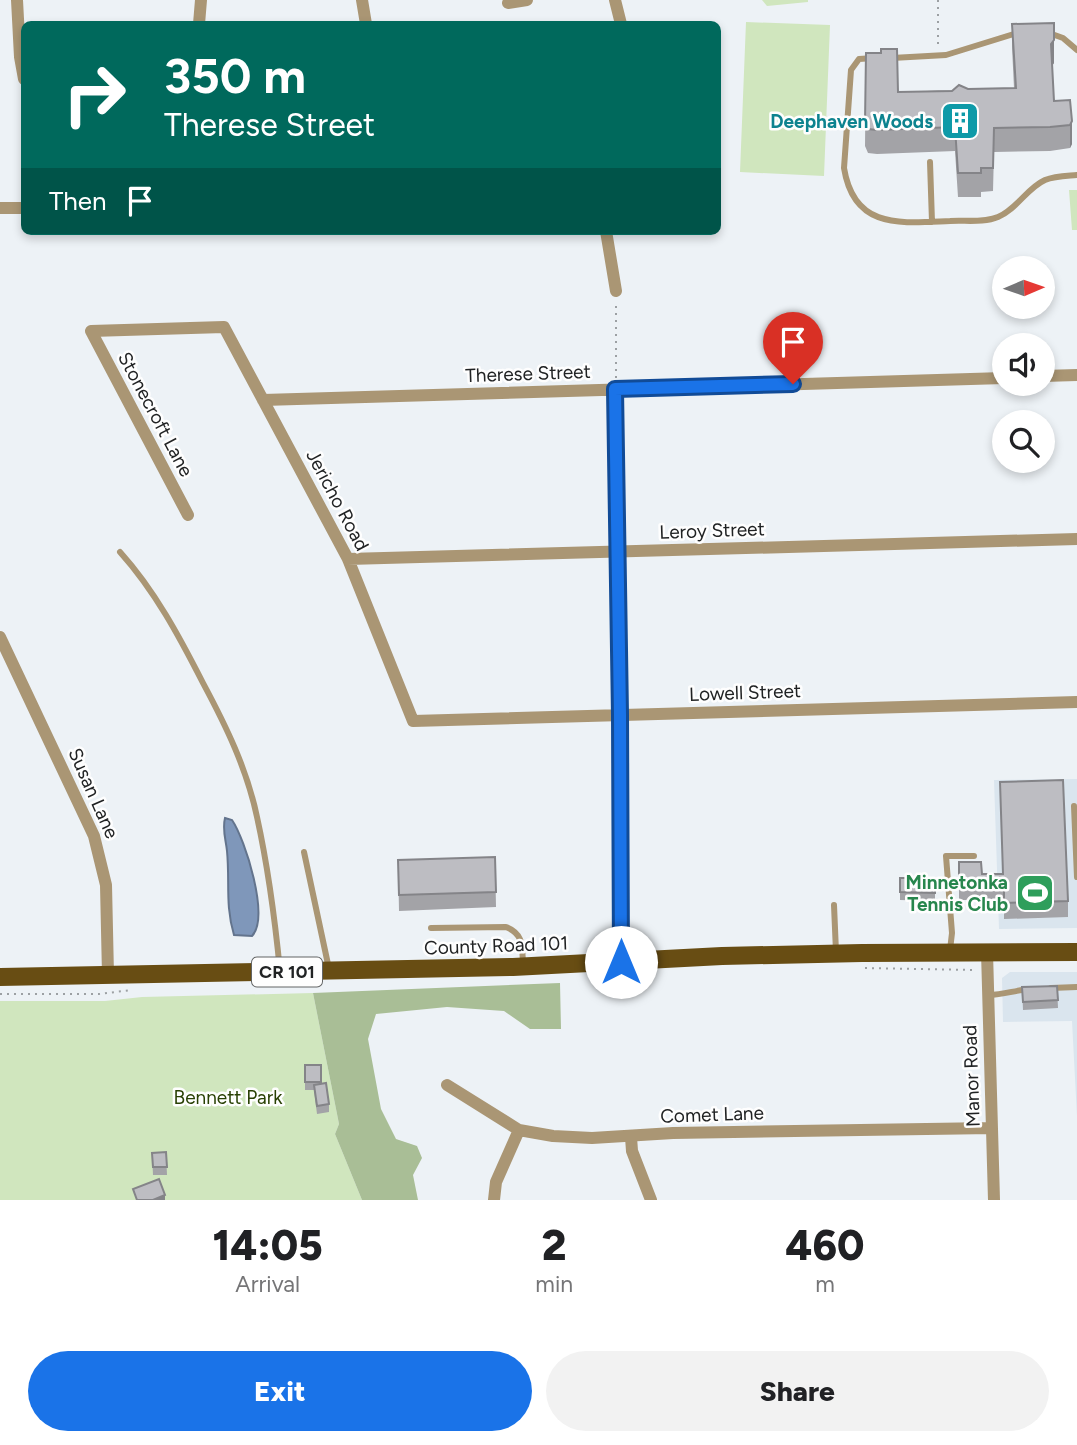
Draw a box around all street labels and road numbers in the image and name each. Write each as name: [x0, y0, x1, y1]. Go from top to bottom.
street label: Stonecroft Lane: [113, 348, 198, 481]
street label: Therese Street: [465, 360, 591, 387]
street label: Jericho Road: [301, 446, 374, 555]
street label: Leroy Street: [659, 517, 765, 544]
street label: Lowell Street: [689, 679, 801, 706]
street label: Susan Lane: [63, 744, 124, 842]
street label: County Road 101: [424, 931, 568, 960]
road number: CR 101: [252, 958, 322, 987]
street label: Manor Road: [958, 1024, 985, 1127]
street label: Comet Lane: [660, 1101, 764, 1128]

